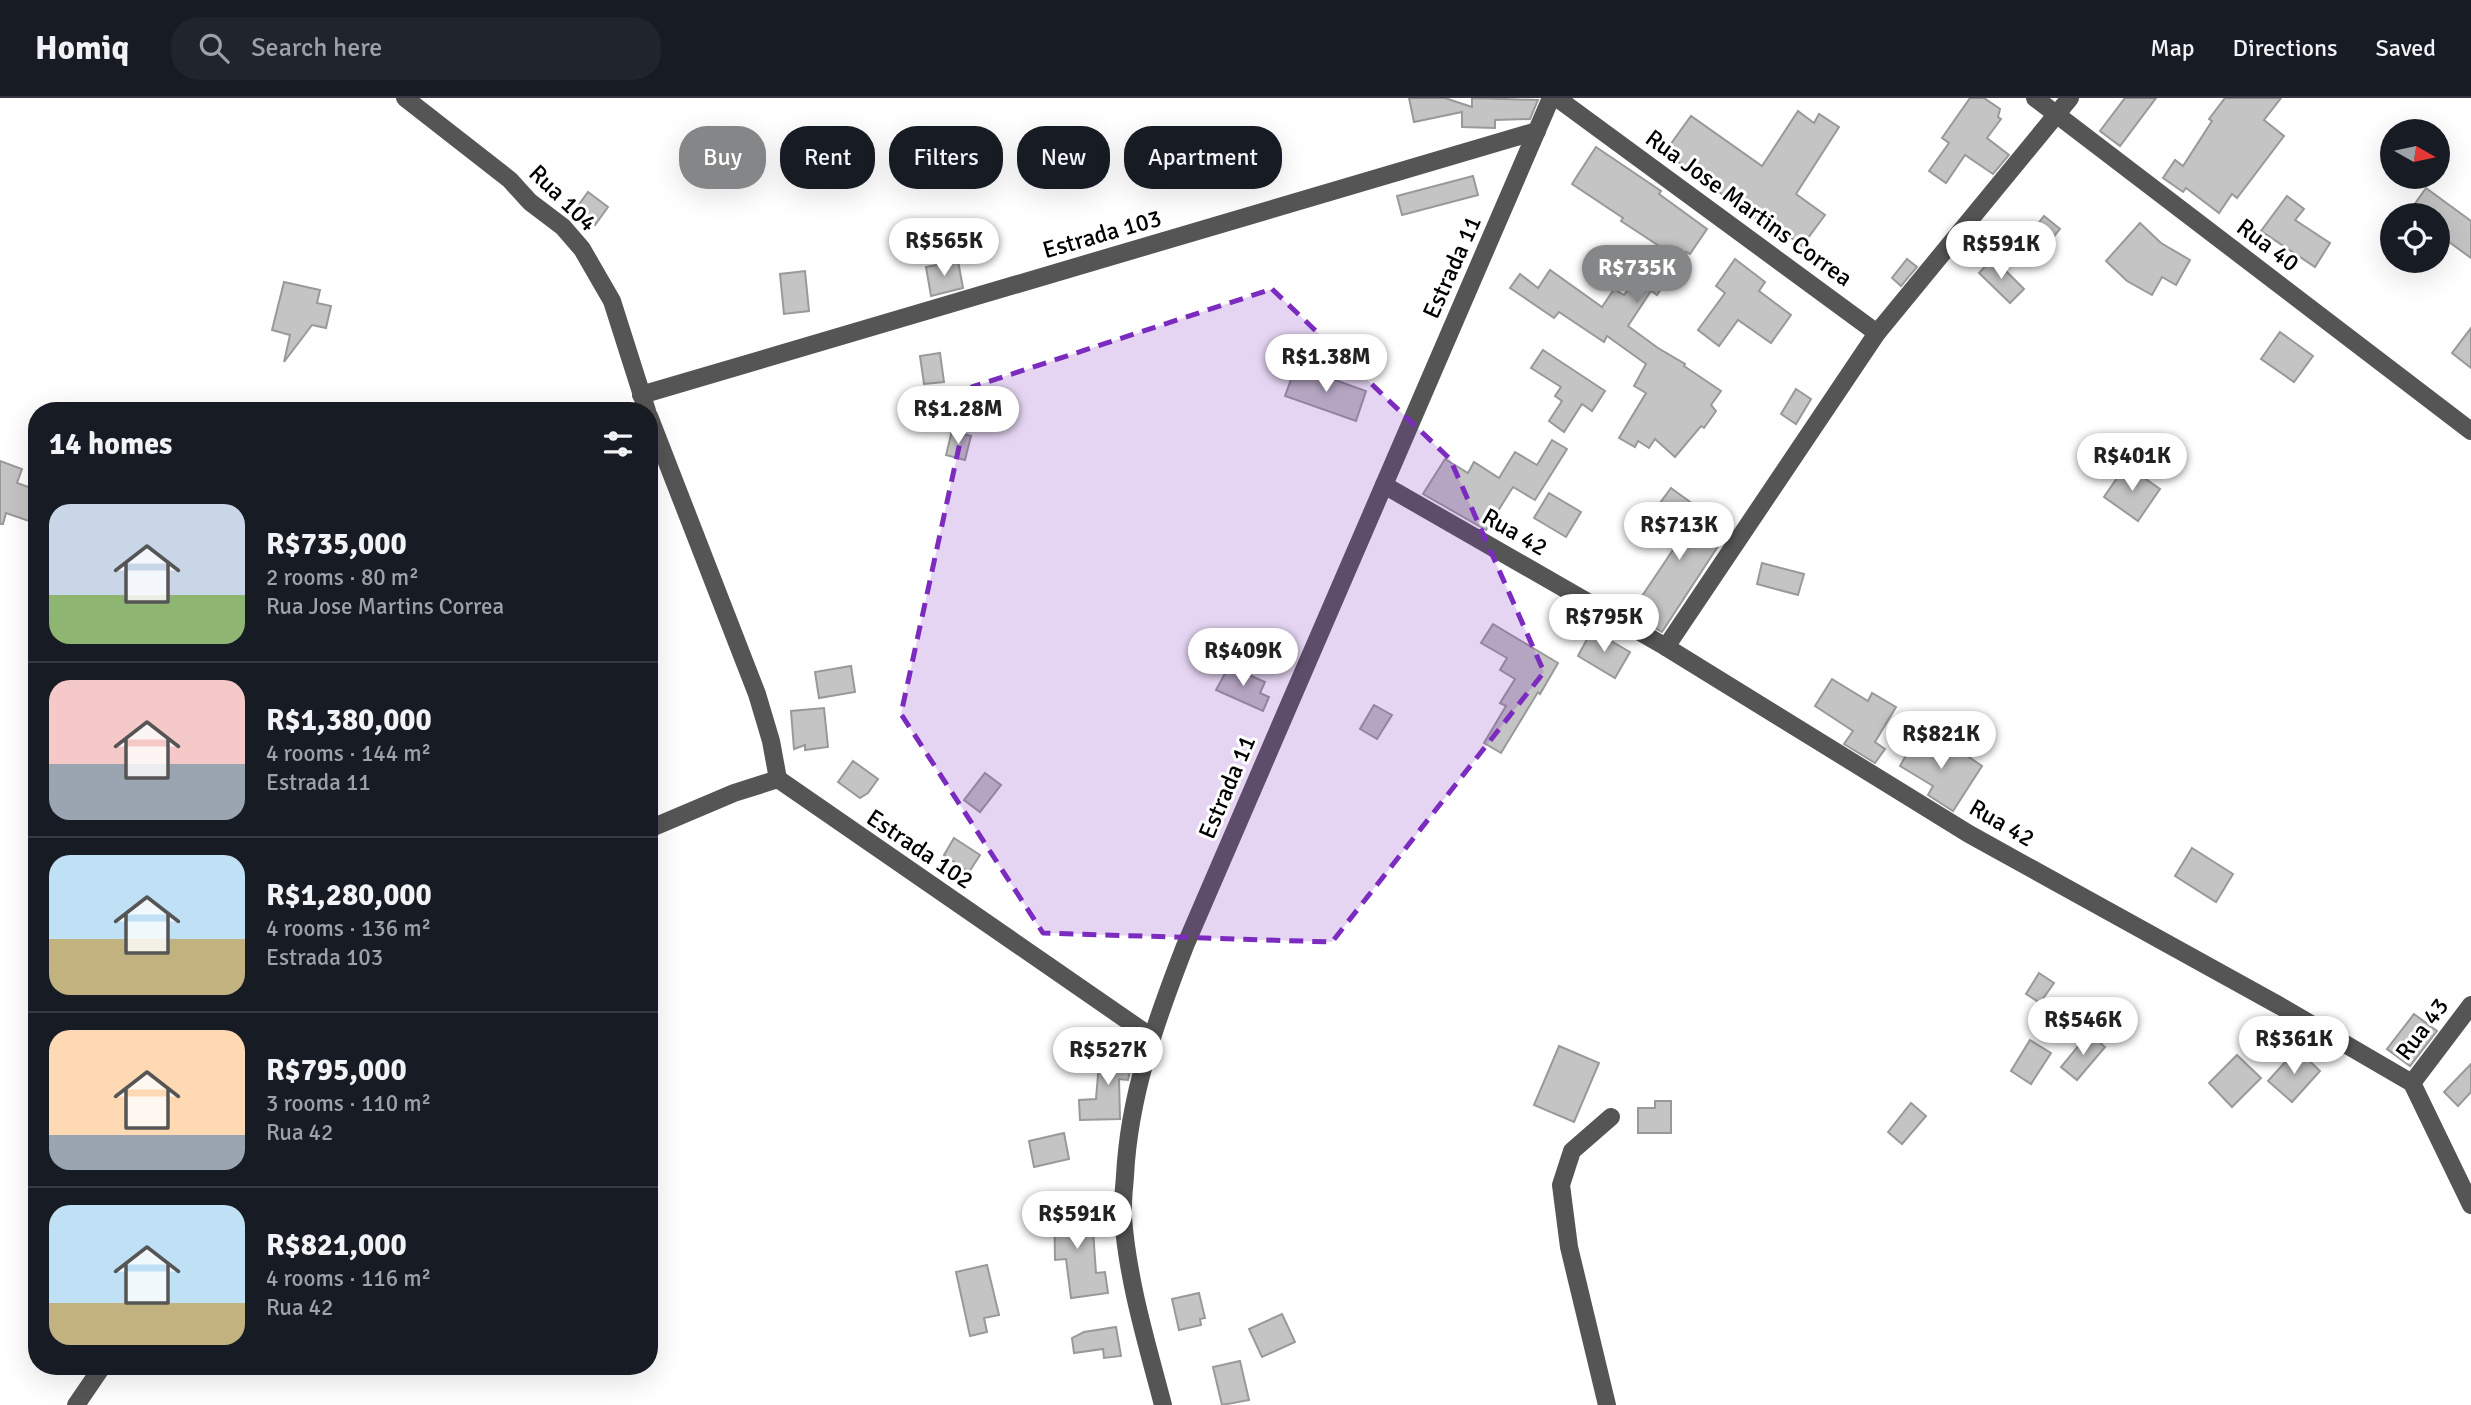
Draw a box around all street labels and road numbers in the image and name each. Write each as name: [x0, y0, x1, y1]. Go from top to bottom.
street label: Rua Jose Martins Correa: [1640, 123, 1858, 293]
street label: Rua 104: [523, 158, 603, 238]
street label: Estrada 103: [1039, 203, 1165, 265]
street label: Estrada 11: [1416, 211, 1488, 323]
street label: Rua 40: [2231, 212, 2305, 278]
street label: Rua 42: [1477, 501, 1553, 563]
street label: Estrada 11: [1192, 731, 1262, 843]
street label: Rua 42: [1964, 792, 2040, 854]
street label: Estrada 102: [861, 802, 979, 896]
street label: Rua 43: [2389, 992, 2455, 1066]

